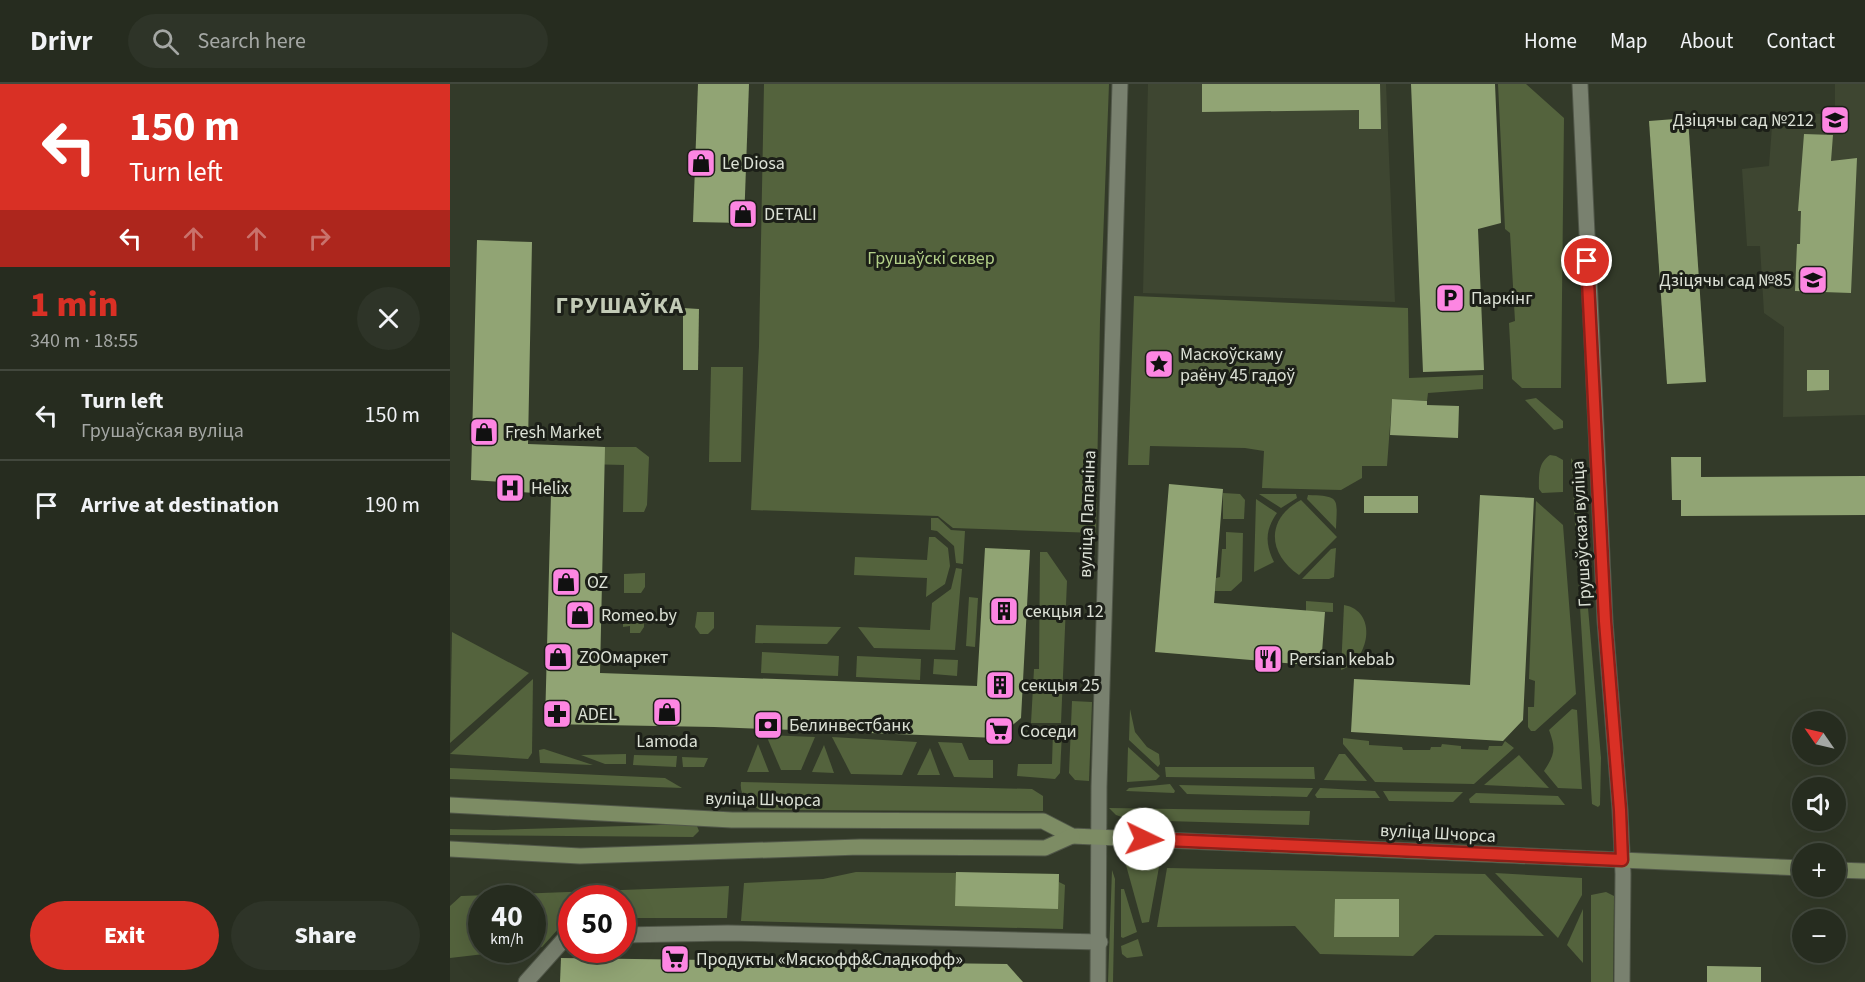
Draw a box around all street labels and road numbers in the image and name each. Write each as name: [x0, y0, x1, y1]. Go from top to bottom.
street label: вуліца Папаніна: [1073, 450, 1102, 578]
street label: Грушаўская вуліца: [1565, 460, 1598, 608]
street label: вуліца Шчорса: [705, 786, 821, 813]
street label: вуліца Шчорса: [1379, 818, 1497, 849]

